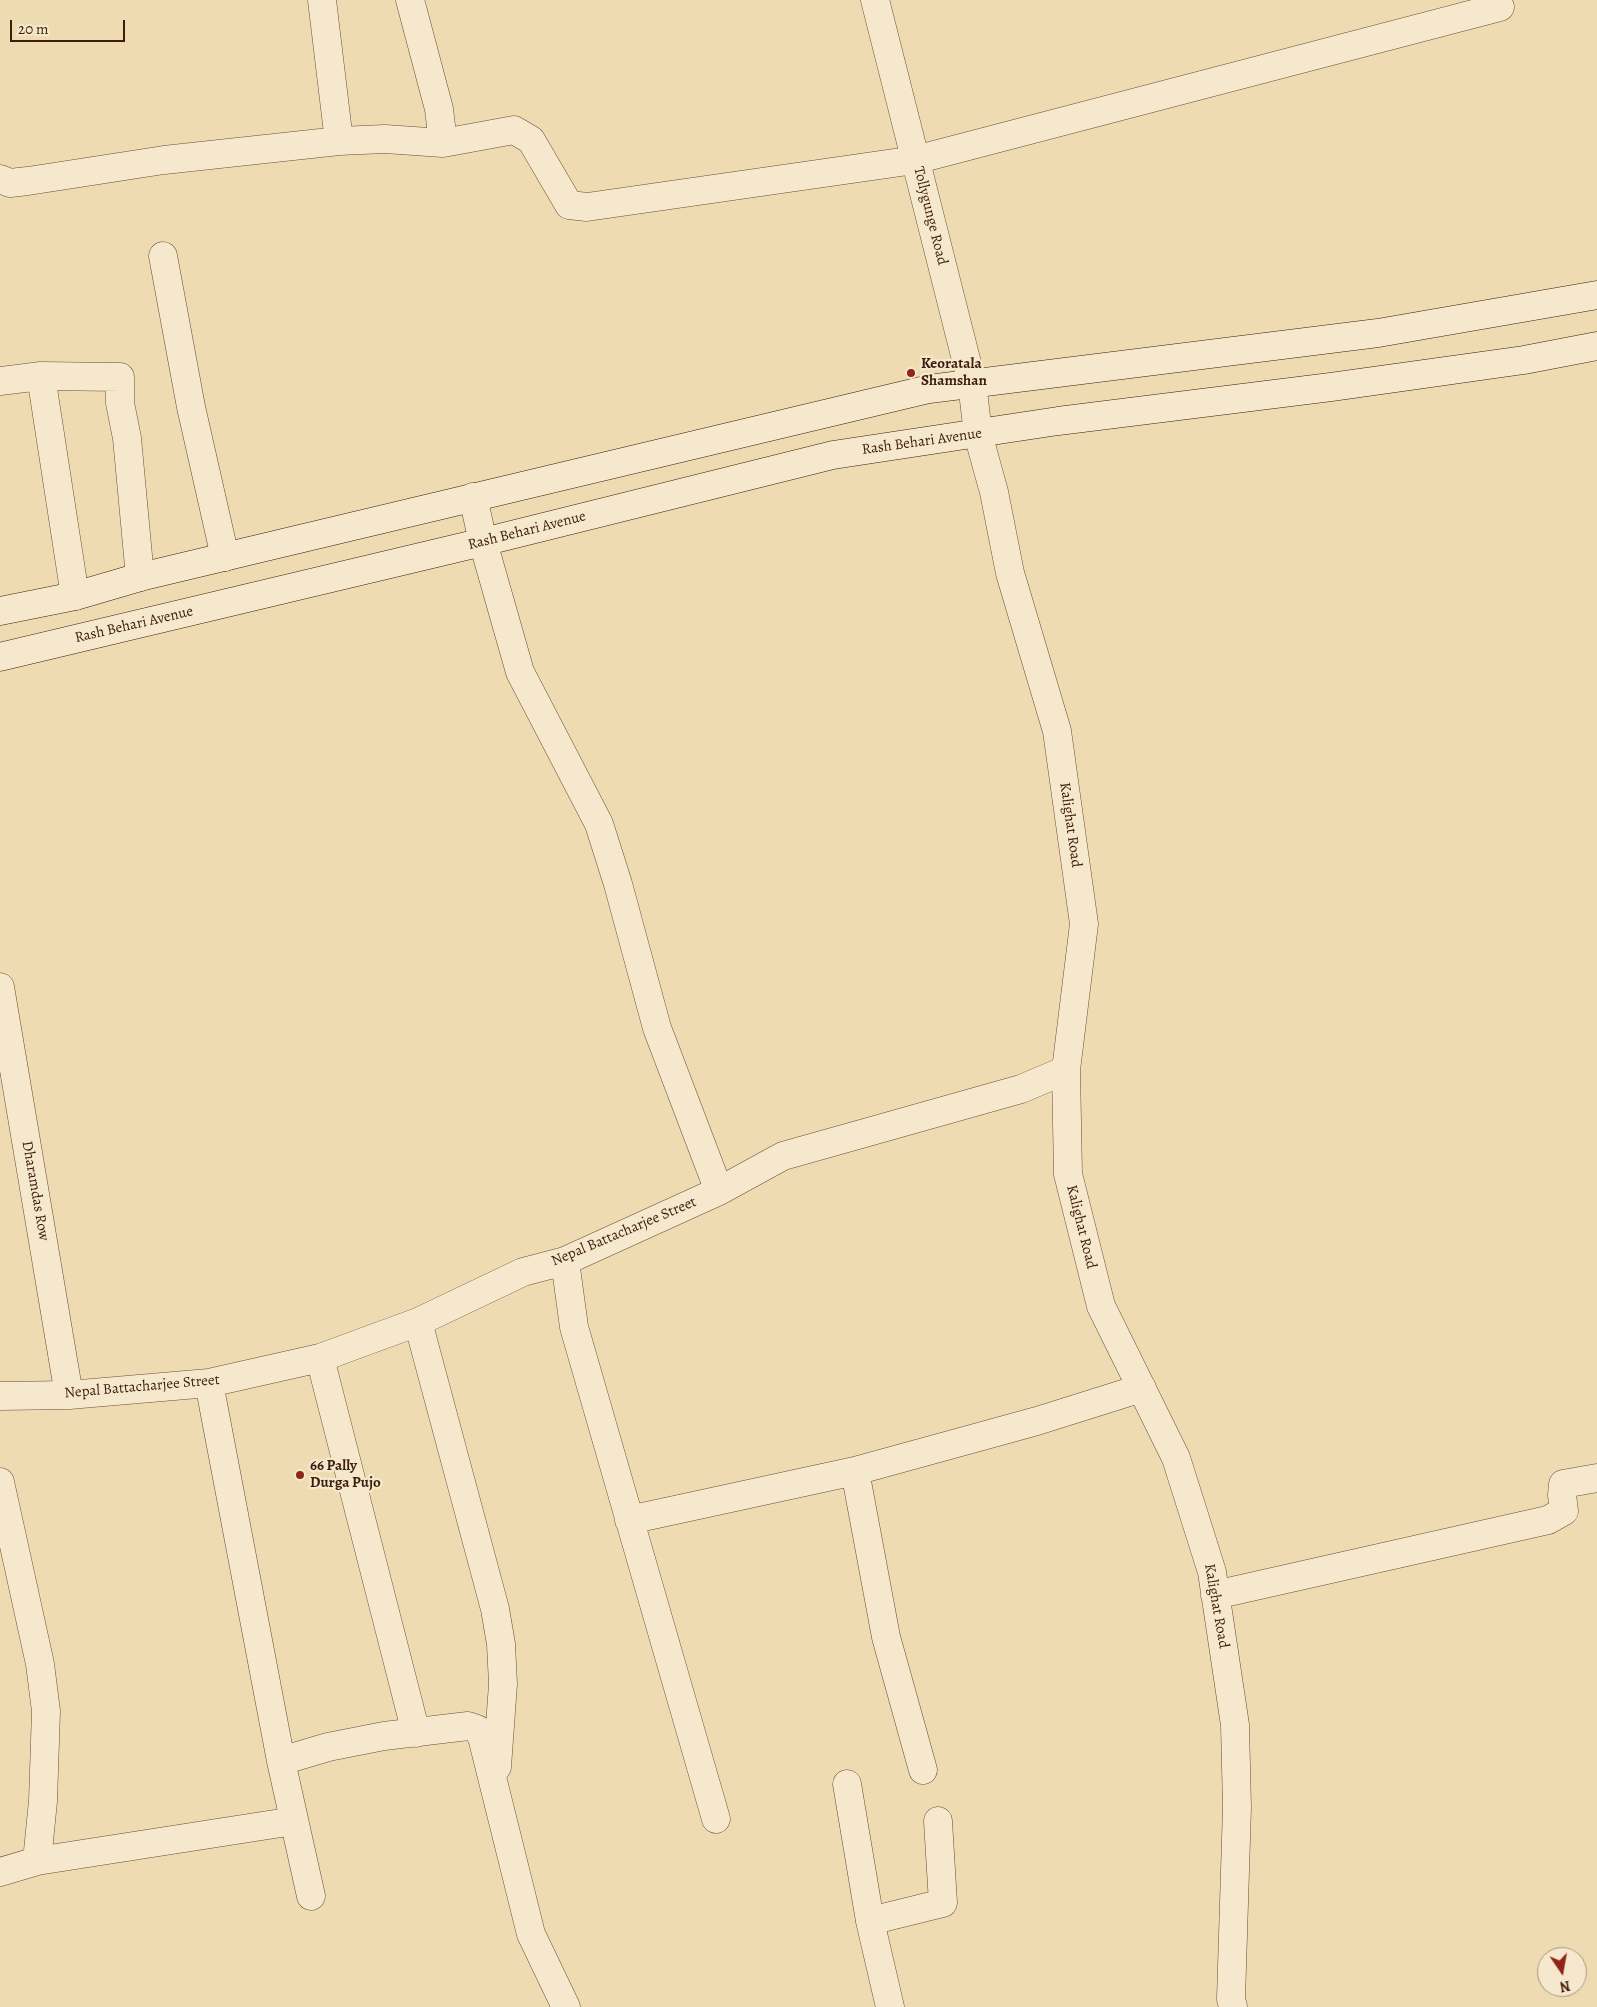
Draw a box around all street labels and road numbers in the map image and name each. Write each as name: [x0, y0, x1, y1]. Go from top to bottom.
street label: Tollygunge Road: [909, 165, 951, 267]
street label: Rash Behari Avenue: [861, 425, 983, 459]
street label: Rash Behari Avenue: [466, 508, 588, 554]
street label: Rash Behari Avenue: [73, 603, 195, 647]
street label: Kalighat Road: [1055, 781, 1085, 869]
street label: Dharamdas Row: [17, 1140, 53, 1242]
street label: Kalighat Road: [1062, 1183, 1100, 1271]
street label: Nepal Battacharjee Street: [549, 1193, 699, 1271]
street label: Nepal Battacharjee Street: [64, 1371, 220, 1403]
street label: Kalighat Road: [1200, 1562, 1232, 1650]

